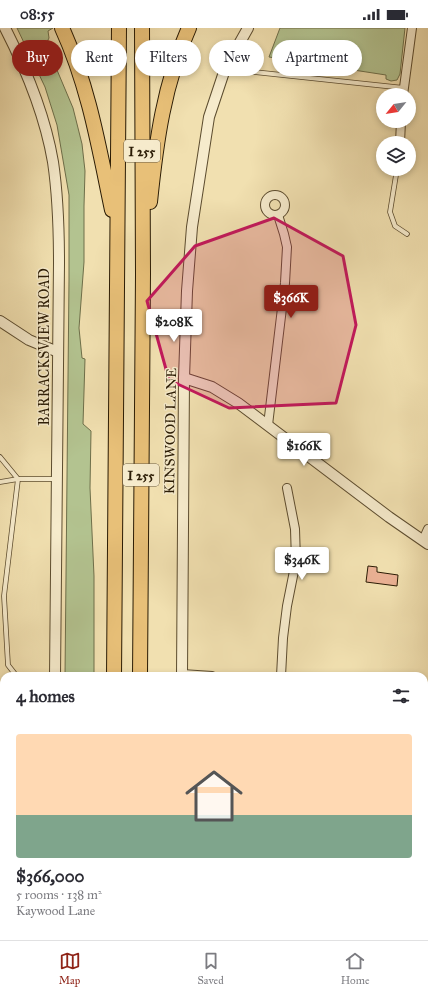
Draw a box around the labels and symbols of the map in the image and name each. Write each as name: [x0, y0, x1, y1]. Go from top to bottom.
north arrow: [376, 88, 416, 128]
road number: I 255: [124, 140, 160, 162]
street label: BARRACKSVIEW ROAD: [36, 268, 53, 426]
pin: $366K: [263, 285, 319, 319]
pin: $208K: [146, 309, 202, 343]
street label: KINSWOOD LANE: [161, 368, 180, 494]
pin: $166K: [276, 433, 332, 467]
road number: I 255: [123, 464, 159, 486]
pin: $346K: [274, 547, 330, 581]

